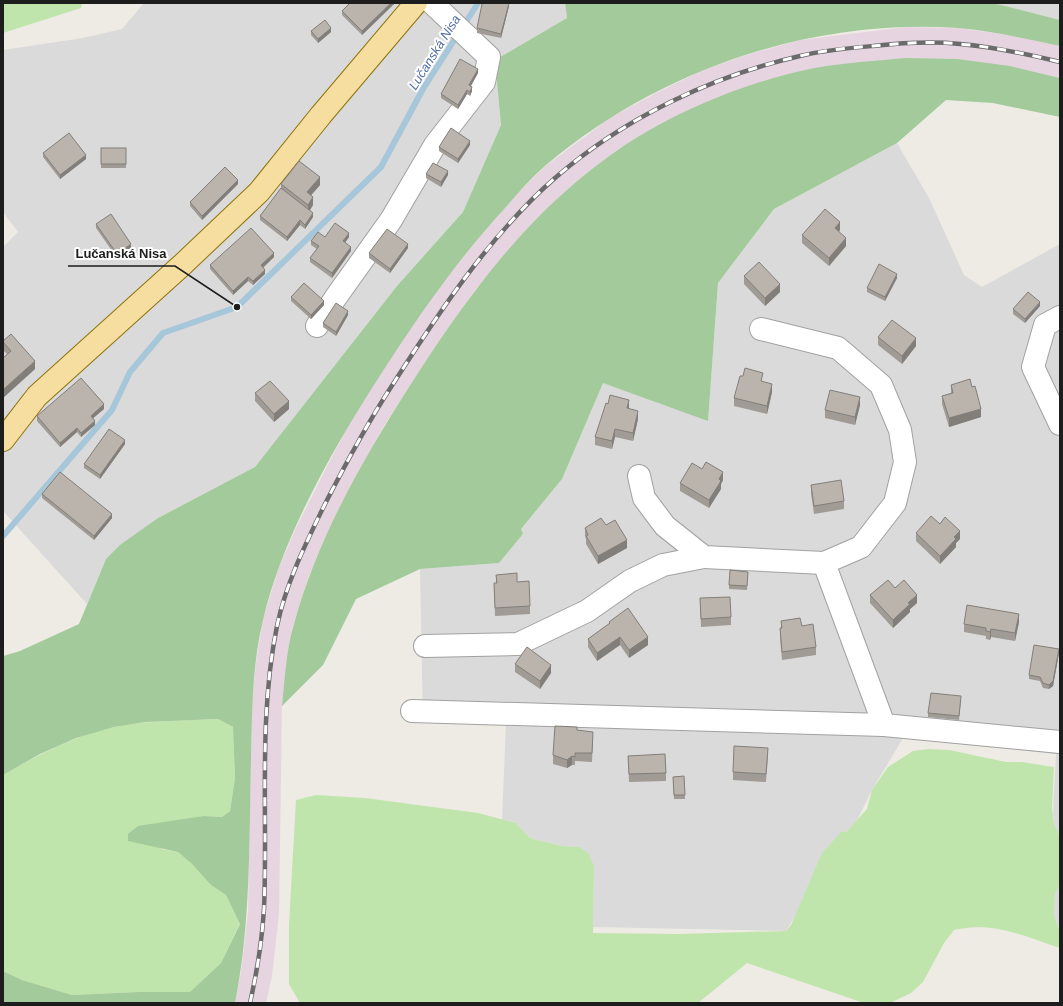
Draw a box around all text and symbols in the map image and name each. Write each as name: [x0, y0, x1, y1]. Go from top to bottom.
water label: Lučanská Nisa: [405, 12, 463, 92]
callout: Lučanská Nisa: [68, 241, 175, 266]
text: Lučanská Nisa: [75, 246, 167, 261]

